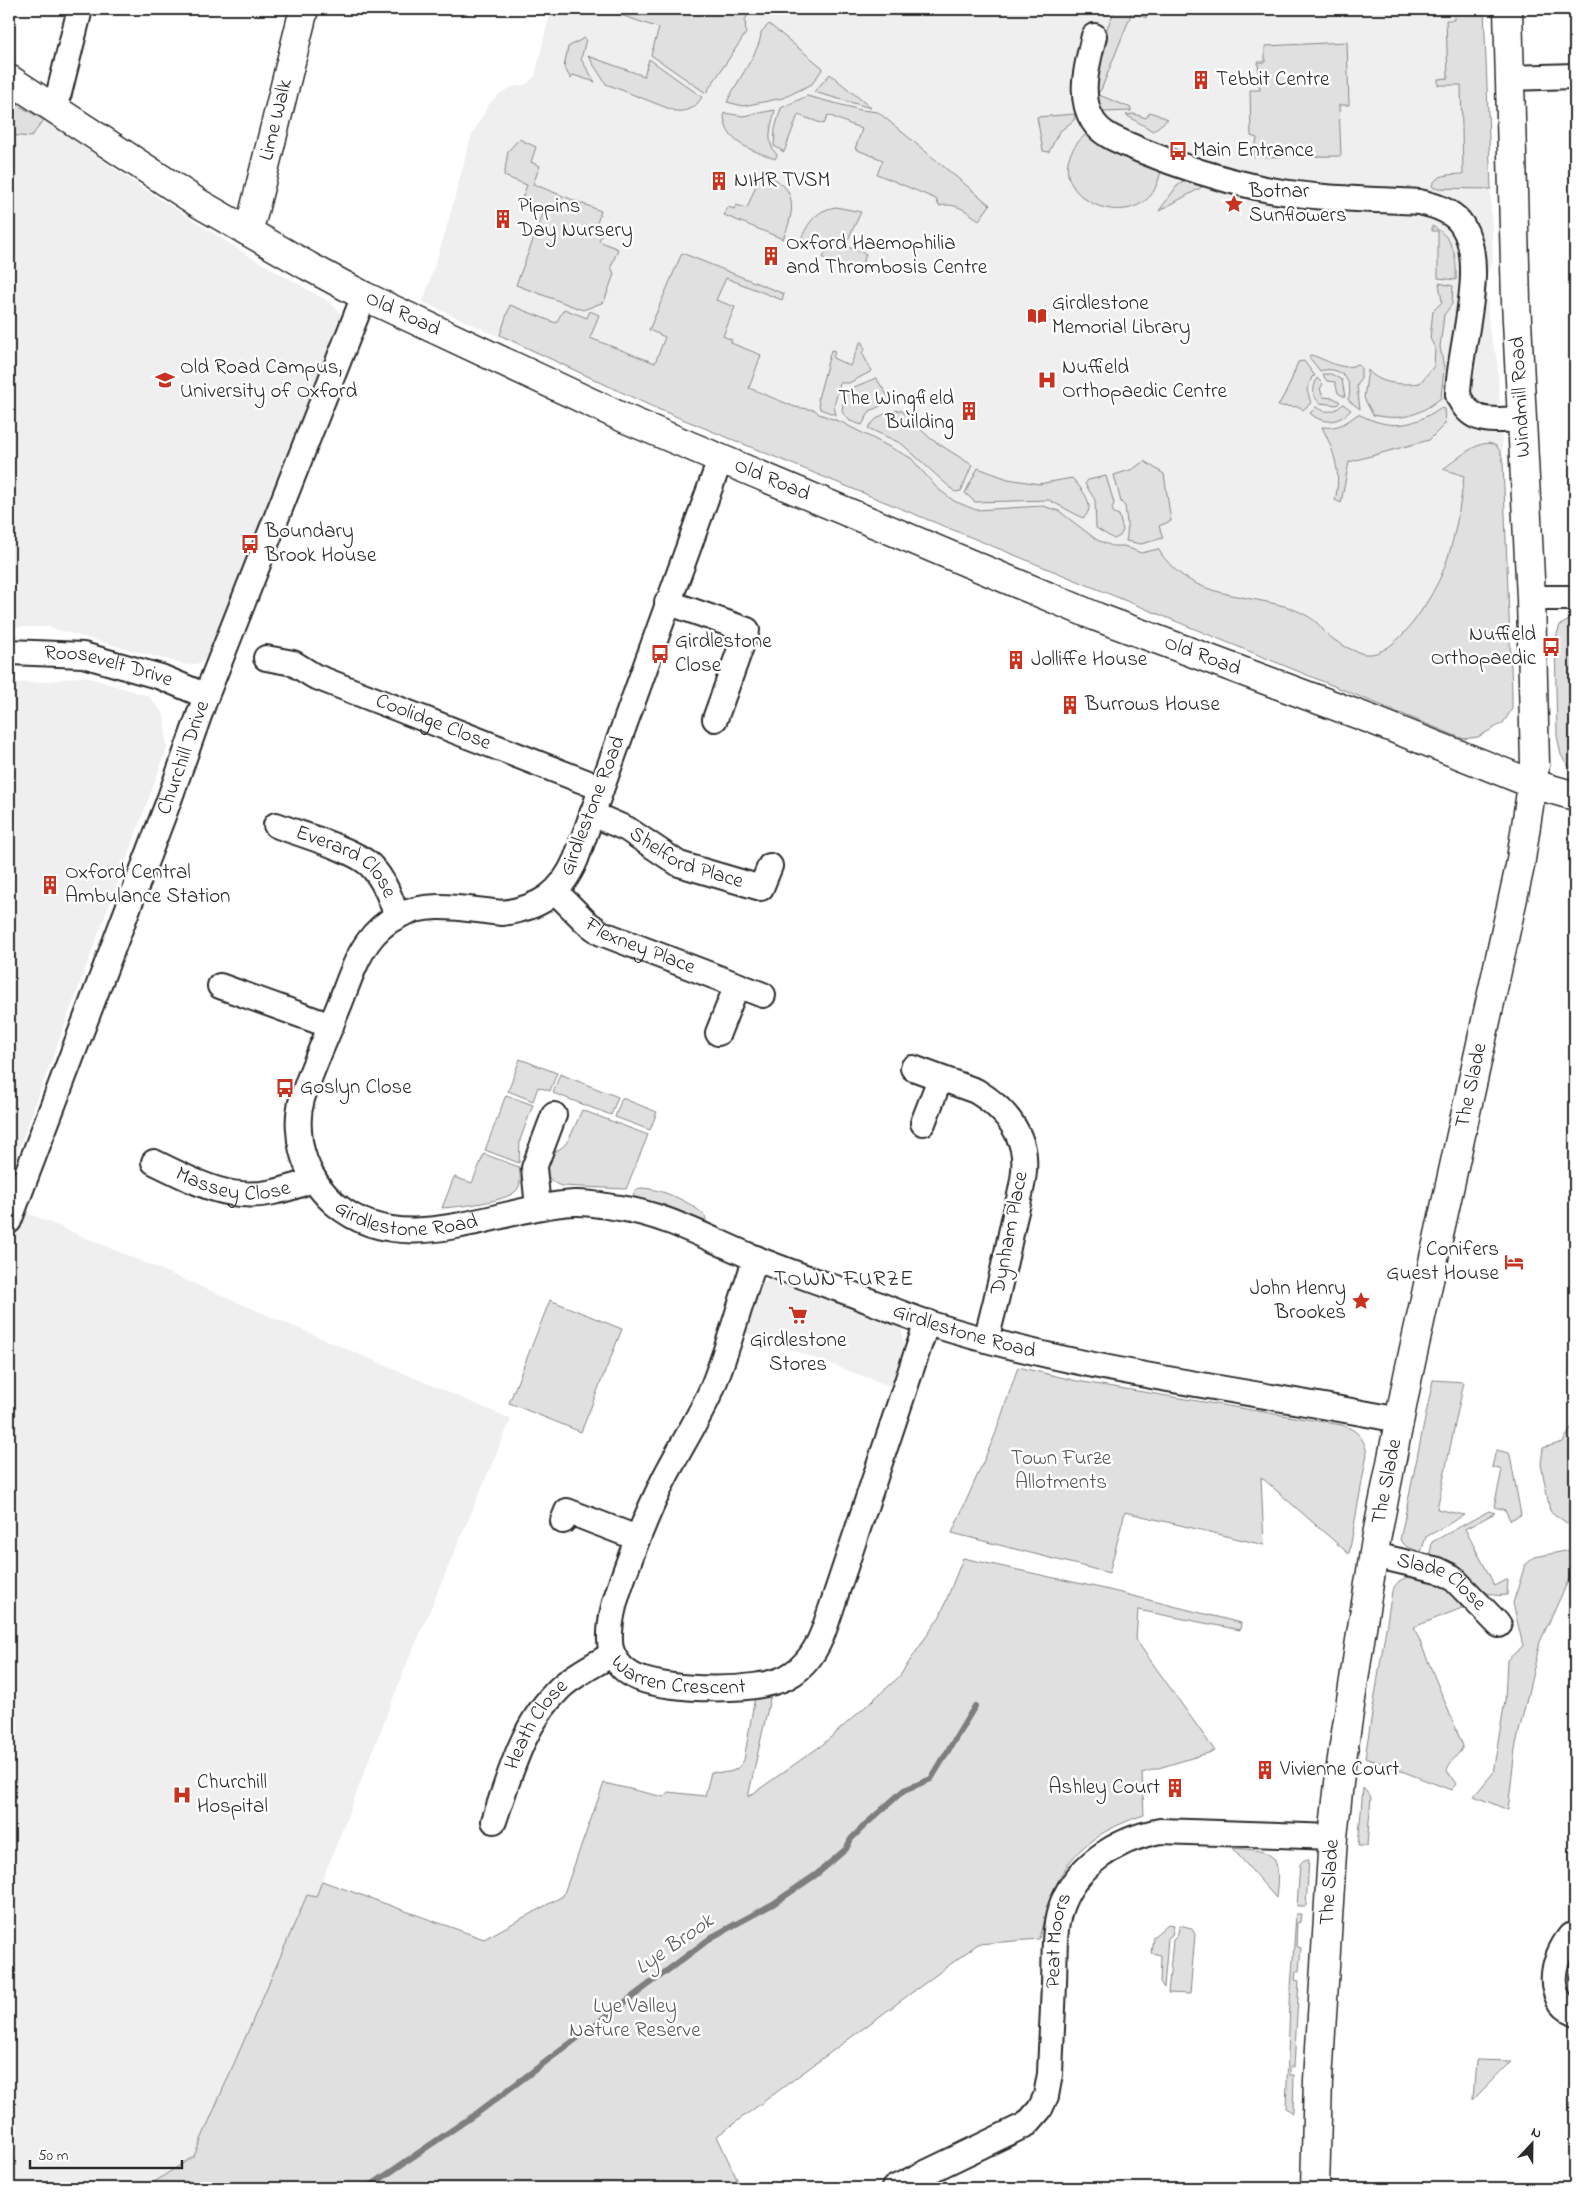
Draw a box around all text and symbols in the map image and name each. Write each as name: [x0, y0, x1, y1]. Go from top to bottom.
place label: Tebbit Centre: [1216, 65, 1330, 95]
building icon: Tebbit Centre: [1190, 69, 1212, 91]
street label: Lime Walk: [252, 75, 301, 164]
place label: Main Entrance: [1193, 136, 1314, 166]
bus stop icon: Main Entrance: [1167, 140, 1189, 162]
place label: NIHR TVSM: [734, 166, 830, 196]
building icon: NIHR TVSM: [708, 170, 730, 192]
place label: Botnar Sunflowers: [1248, 177, 1347, 231]
place label: Pippins Day Nursery: [517, 192, 633, 248]
place icon: Botnar Sunflowers: [1223, 193, 1245, 215]
building icon: Pippins Day Nursery: [492, 208, 514, 230]
place label: Oxford Haemophilia and Thrombosis Centre: [786, 229, 988, 283]
building icon: Oxford Haemophilia and Thrombosis Centre: [760, 245, 782, 267]
street label: Old Road: [360, 284, 445, 345]
place label: Girdlestone Memorial Library: [1052, 289, 1190, 345]
library icon: Girdlestone Memorial Library: [1026, 305, 1048, 327]
street label: Windmill Road: [1503, 335, 1539, 458]
place label: Old Road Campus, University of Oxford: [180, 353, 358, 409]
place label: Nuffield Orthopaedic Centre: [1062, 353, 1227, 407]
school or university icon: Old Road Campus, University of Oxford: [154, 369, 176, 391]
hospital icon: Nuffield Orthopaedic Centre: [1036, 369, 1058, 391]
place label: The Wingfield Building: [838, 384, 954, 440]
building icon: The Wingfield Building: [958, 400, 980, 422]
street label: Old Road: [729, 451, 815, 510]
place label: Boundary Brook House: [264, 517, 377, 571]
bus stop icon: Boundary Brook House: [239, 533, 261, 555]
place label: Nuffield Orthopaedic: [1431, 620, 1537, 674]
place label: Girdlestone Close: [675, 627, 772, 681]
street label: Old Road: [1159, 628, 1245, 684]
bus stop icon: Nuffield Orthopaedic: [1540, 636, 1562, 658]
street label: Roosevelt Drive: [44, 638, 178, 696]
bus stop icon: Girdlestone Close: [649, 643, 671, 665]
place label: Jolliffe House: [1031, 645, 1148, 675]
building icon: Jolliffe House: [1005, 649, 1027, 671]
street label: Coolidge Close: [371, 686, 496, 759]
place label: Burrows House: [1084, 690, 1220, 720]
building icon: Burrows House: [1059, 694, 1081, 716]
street label: Churchill Drive: [150, 696, 218, 819]
street label: Girdlestone Road: [553, 732, 634, 880]
street label: Everard Close: [292, 818, 404, 903]
street label: Shelford Place: [623, 819, 747, 897]
place label: Oxford Central Ambulance Station: [65, 858, 230, 912]
building icon: Oxford Central Ambulance Station: [39, 874, 61, 896]
street label: Flexney Place: [577, 910, 700, 983]
street label: The Slade: [1448, 1040, 1496, 1131]
place label: Goslyn Close: [300, 1073, 412, 1105]
bus stop icon: Goslyn Close: [274, 1077, 296, 1099]
street label: Massey Close: [170, 1160, 295, 1211]
street label: Dynham Place: [983, 1168, 1039, 1298]
street label: Girdlestone Road: [328, 1193, 481, 1245]
place label: Conifers Guest House: [1386, 1235, 1500, 1289]
hotel icon: Conifers Guest House: [1503, 1251, 1525, 1273]
district label: TOWN FURZE: [774, 1264, 914, 1296]
place label: John Henry Brookes: [1250, 1274, 1346, 1328]
place icon: John Henry Brookes: [1350, 1290, 1372, 1312]
street label: Girdlestone Road: [888, 1296, 1039, 1367]
supermarket icon: Girdlestone Stores: [787, 1304, 809, 1326]
place label: Girdlestone Stores: [750, 1326, 847, 1380]
street label: The Slade: [1364, 1436, 1410, 1527]
park label: Town Furze Allotments: [1011, 1444, 1112, 1498]
street label: Slade Close: [1393, 1546, 1493, 1619]
street label: Warren Crescent: [603, 1649, 747, 1703]
street label: Heath Close: [498, 1672, 575, 1774]
place label: Vivienne Court: [1279, 1755, 1399, 1785]
building icon: Vivienne Court: [1254, 1759, 1276, 1781]
place label: Churchill Hospital: [197, 1768, 268, 1822]
place label: Ashley Court: [1049, 1773, 1160, 1805]
building icon: Ashley Court: [1164, 1777, 1186, 1799]
hospital icon: Churchill Hospital: [171, 1784, 193, 1806]
street label: The Slade: [1313, 1838, 1348, 1926]
street label: Peat Moors: [1039, 1888, 1080, 1989]
water label: Lye Brook: [629, 1906, 722, 1984]
park label: Lye Valley Nature Reserve: [569, 1992, 701, 2046]
north arrow: [1506, 2120, 1556, 2170]
text: N: [1528, 2122, 1545, 2145]
scale bar: [30, 2137, 182, 2169]
text: 50 m: [38, 2145, 69, 2167]

